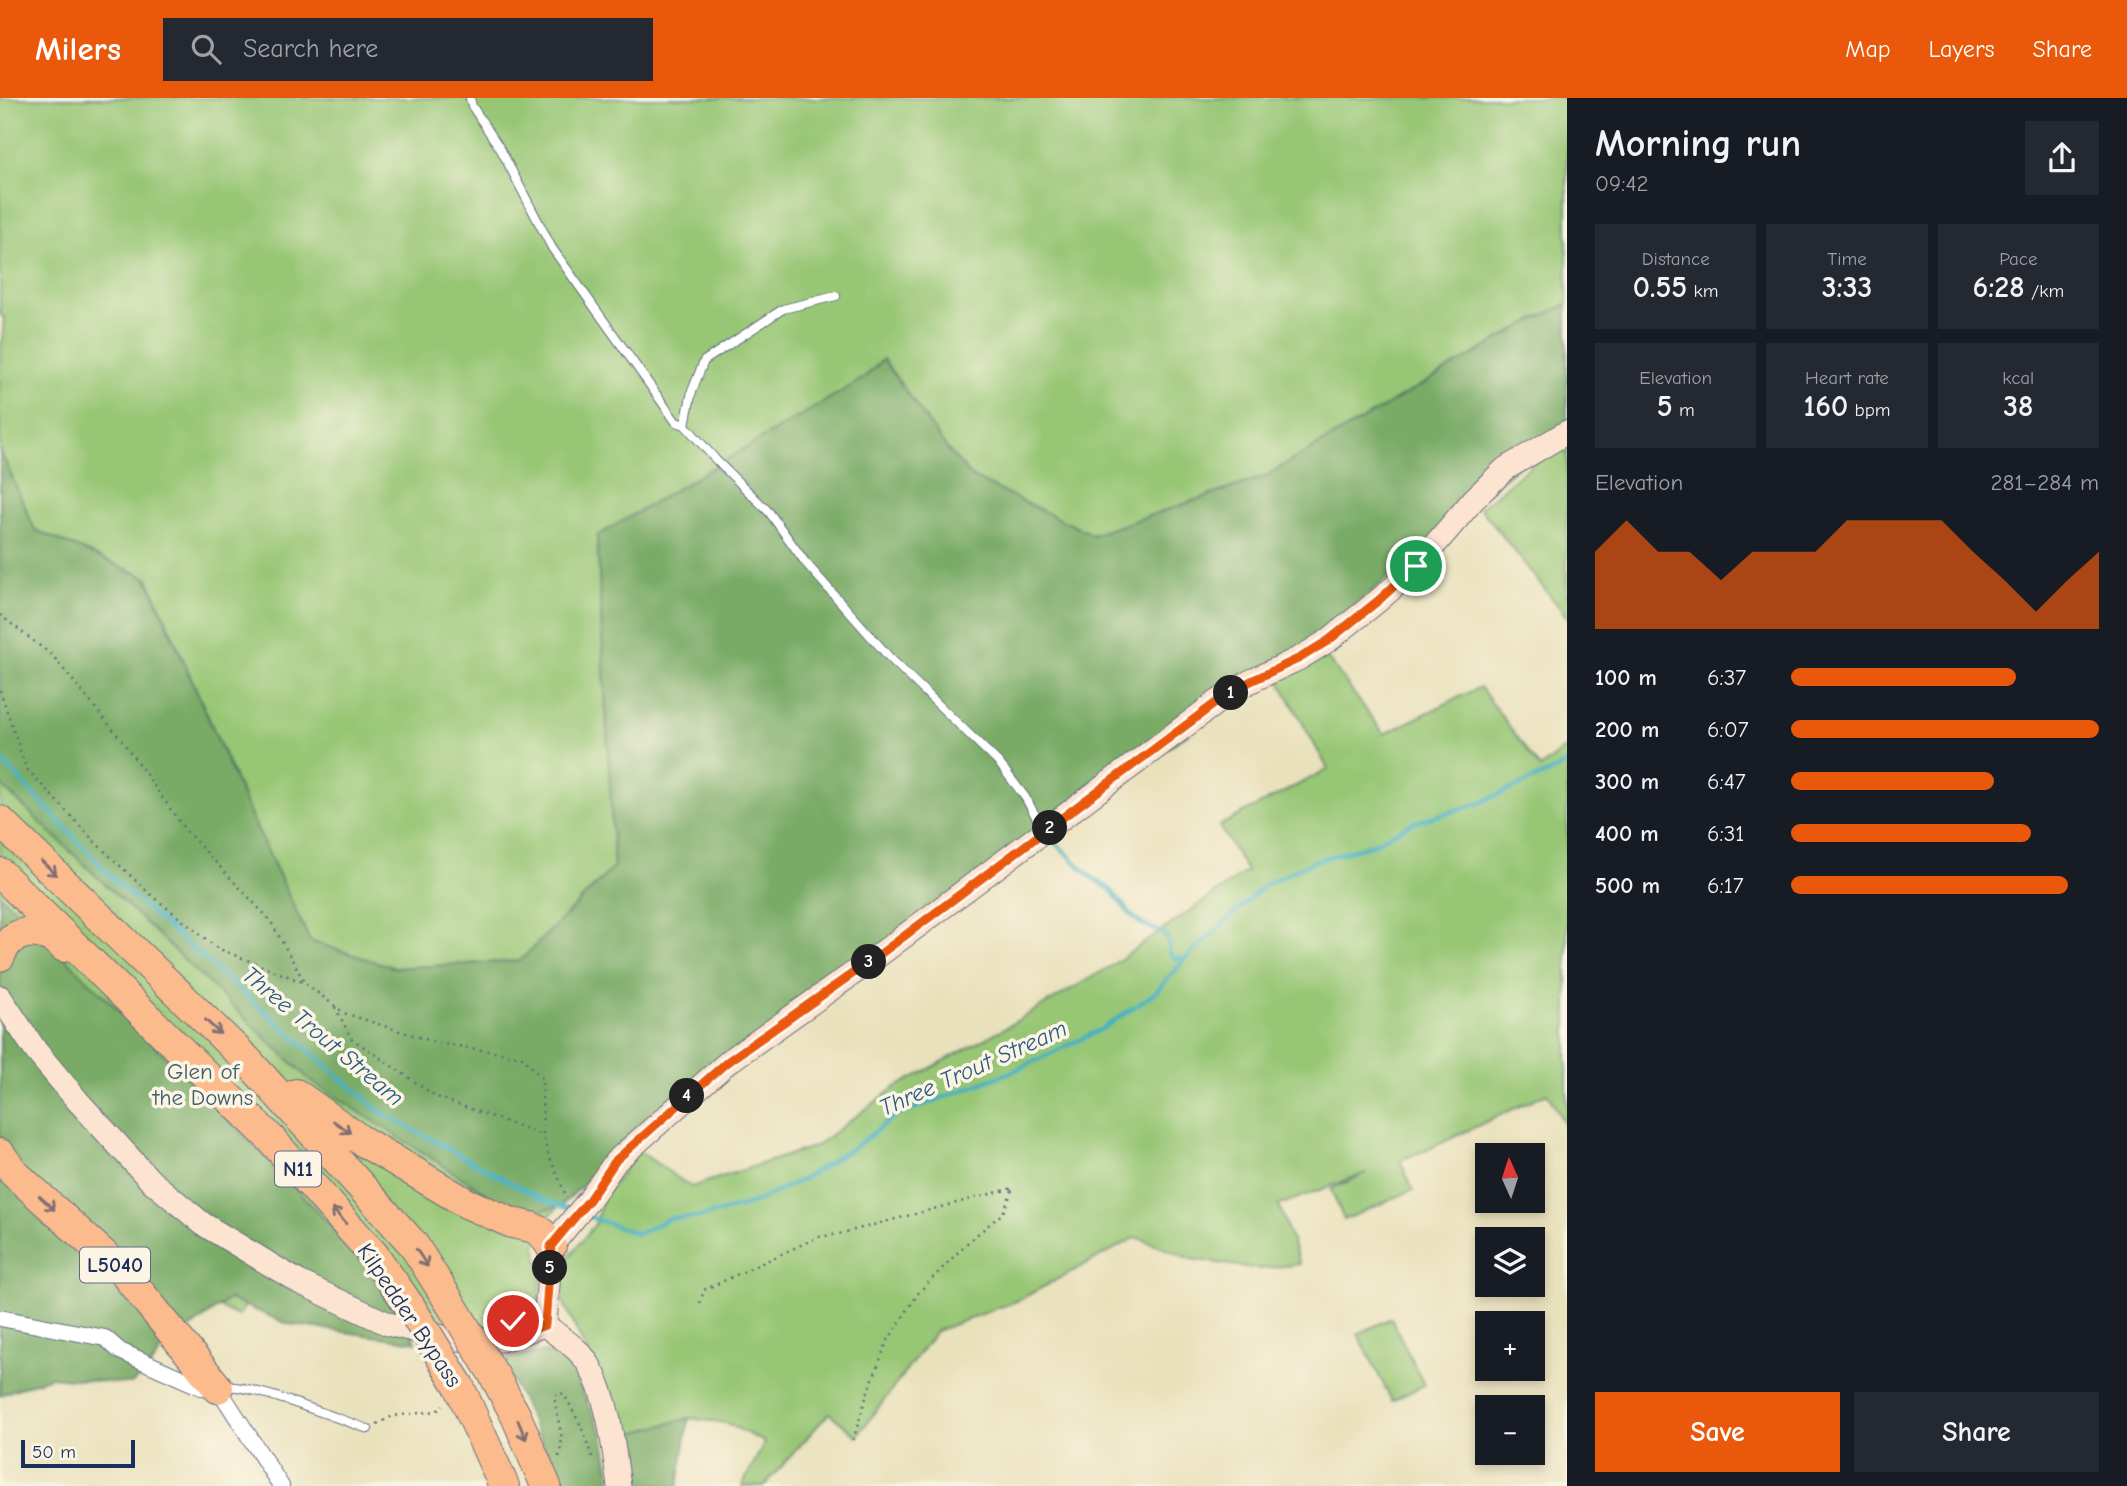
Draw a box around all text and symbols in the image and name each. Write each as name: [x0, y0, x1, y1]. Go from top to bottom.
search box: [163, 18, 653, 81]
text: Milers: [35, 30, 121, 68]
icon: search: [187, 30, 225, 68]
text: Search here: [243, 34, 378, 64]
text: Map: [1845, 35, 1891, 63]
text: Layers: [1929, 35, 1994, 63]
text: Share: [2032, 35, 2092, 63]
button: share: [2025, 121, 2099, 195]
text: Morning run: [1595, 122, 1801, 166]
text: 09:42: [1595, 170, 1649, 197]
text: Distance: [1642, 248, 1710, 270]
text: Time: [1827, 248, 1867, 270]
text: Pace: [1999, 248, 2037, 270]
text: 0.55: [1633, 270, 1687, 305]
text: 3:33: [1822, 270, 1872, 305]
text: 6:28: [1972, 270, 2025, 305]
text: km: [1687, 280, 1719, 302]
text: /km: [2025, 280, 2064, 302]
text: Elevation: [1639, 367, 1712, 389]
text: Heart rate: [1805, 367, 1889, 389]
text: kcal: [2002, 367, 2034, 389]
text: 5: [1657, 389, 1673, 424]
text: 160: [1804, 389, 1848, 424]
text: 38: [2003, 389, 2033, 424]
text: m: [1673, 399, 1695, 421]
text: bpm: [1848, 399, 1890, 421]
text: Elevation: [1595, 469, 1683, 496]
text: 281–284 m: [1991, 469, 2099, 496]
pin: [1386, 536, 1446, 596]
icon: arrive: [1397, 547, 1435, 585]
text: 100 m: [1595, 664, 1657, 691]
text: 6:37: [1707, 664, 1746, 691]
pin: 1: [1214, 676, 1248, 710]
text: 1: [1227, 681, 1234, 703]
text: 200 m: [1595, 716, 1659, 743]
text: 6:07: [1707, 716, 1749, 743]
text: 300 m: [1595, 768, 1659, 795]
text: 6:47: [1707, 768, 1746, 795]
pin: 2: [1032, 810, 1068, 846]
text: 2: [1045, 816, 1054, 838]
text: 400 m: [1595, 820, 1659, 847]
text: 6:31: [1707, 820, 1744, 847]
one-way arrow: [40, 860, 57, 877]
text: 500 m: [1595, 872, 1660, 899]
text: 6:17: [1707, 872, 1744, 899]
pin: 3: [852, 944, 886, 980]
text: 3: [864, 950, 873, 972]
water label: Three Trout Stream: [237, 960, 409, 1112]
water label: Three Trout Stream: [875, 1014, 1071, 1122]
one-way arrow: [204, 1018, 221, 1035]
park label: Glen of the Downs: [152, 1058, 253, 1111]
pin: 4: [670, 1079, 704, 1114]
text: 4: [682, 1084, 691, 1106]
one-way arrow: [332, 1120, 351, 1134]
north arrow: [1475, 1143, 1545, 1213]
map controls: [1475, 1143, 1545, 1465]
road number: N11: [275, 1152, 321, 1186]
one-way arrow: [38, 1195, 56, 1211]
one-way arrow: [331, 1207, 347, 1225]
button: layers: [1475, 1227, 1545, 1297]
street label: Kilpedder Bypass: [352, 1238, 468, 1392]
one-way arrow: [415, 1247, 429, 1267]
road number: L5040: [80, 1248, 150, 1282]
pin: 5: [532, 1250, 568, 1286]
text: 5: [544, 1256, 555, 1278]
pin: [483, 1291, 543, 1351]
icon: check: [494, 1302, 532, 1340]
button: +: [1475, 1311, 1545, 1381]
button: Save: [1595, 1392, 1840, 1472]
button: Share: [1854, 1392, 2099, 1472]
button: −: [1475, 1395, 1545, 1465]
one-way arrow: [516, 1418, 529, 1440]
scale bar: [21, 1437, 135, 1469]
text: 50 m: [32, 1441, 76, 1463]

